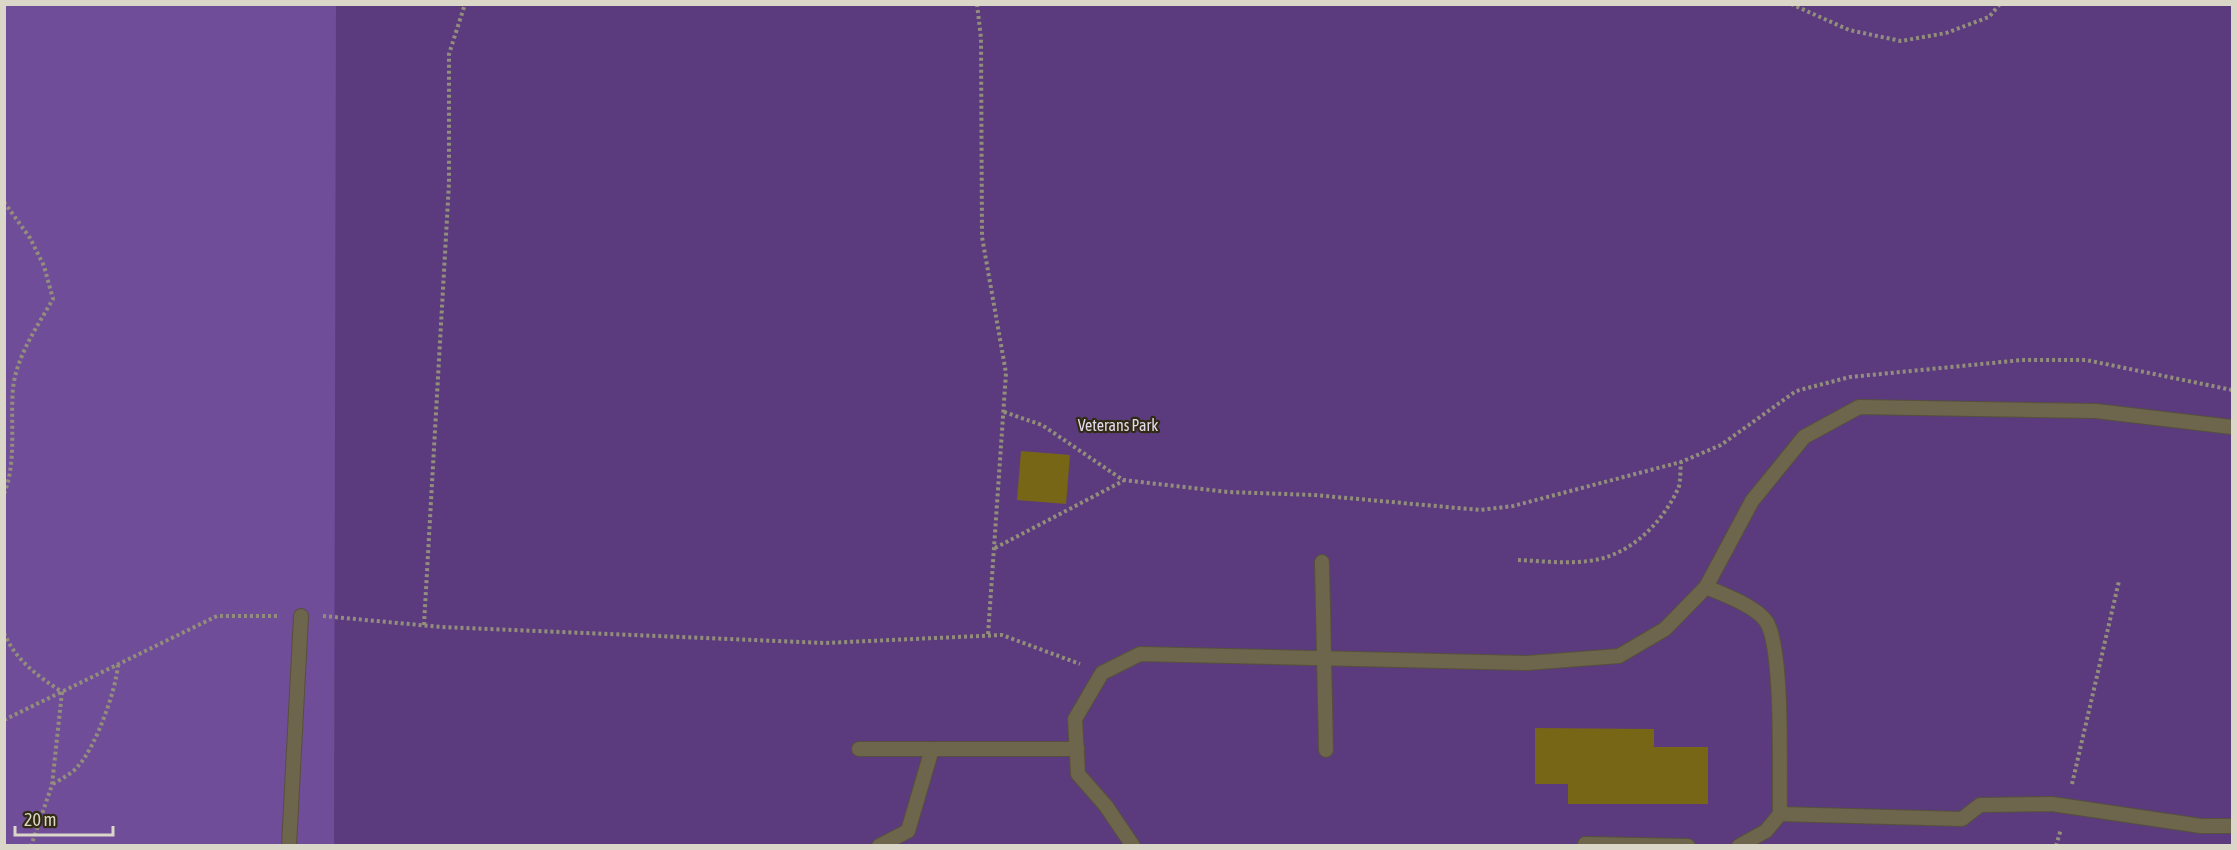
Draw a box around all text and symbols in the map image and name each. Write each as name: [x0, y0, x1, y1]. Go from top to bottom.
park label: Veterans Park: [1078, 416, 1158, 434]
scale bar: [15, 799, 112, 837]
text: 20 m: [24, 809, 56, 830]

